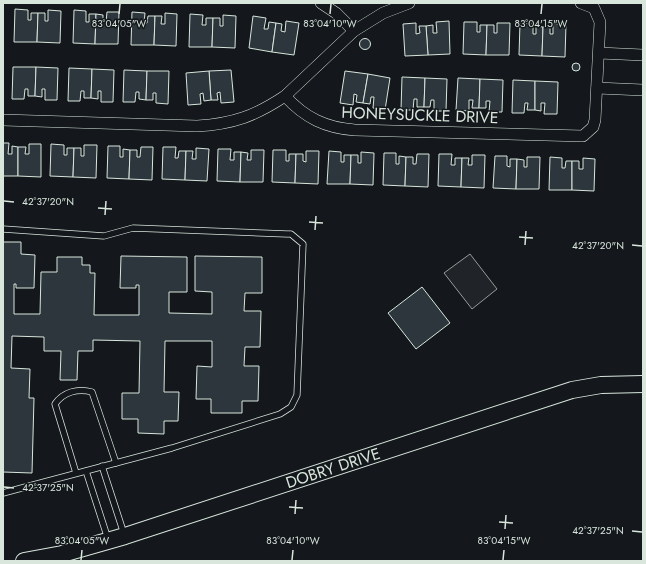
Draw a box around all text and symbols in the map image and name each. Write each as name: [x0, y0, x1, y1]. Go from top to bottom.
text: 83°04'05"W: [92, 16, 146, 31]
text: 83°04'10"W: [303, 16, 357, 31]
text: 83°04'15"W: [514, 16, 568, 31]
street label: HONEYSUCKLE DRIVE: [341, 101, 499, 129]
text: 42°37'20"N: [22, 194, 74, 209]
text: 42°37'20"N: [572, 238, 624, 253]
street label: DOBRY DRIVE: [283, 442, 383, 494]
text: 42°37'25"N: [22, 480, 74, 495]
text: 42°37'25"N: [572, 523, 624, 538]
text: 83°04'05"W: [55, 533, 109, 548]
text: 83°04'10"W: [266, 533, 320, 548]
text: 83°04'15"W: [477, 533, 531, 548]

